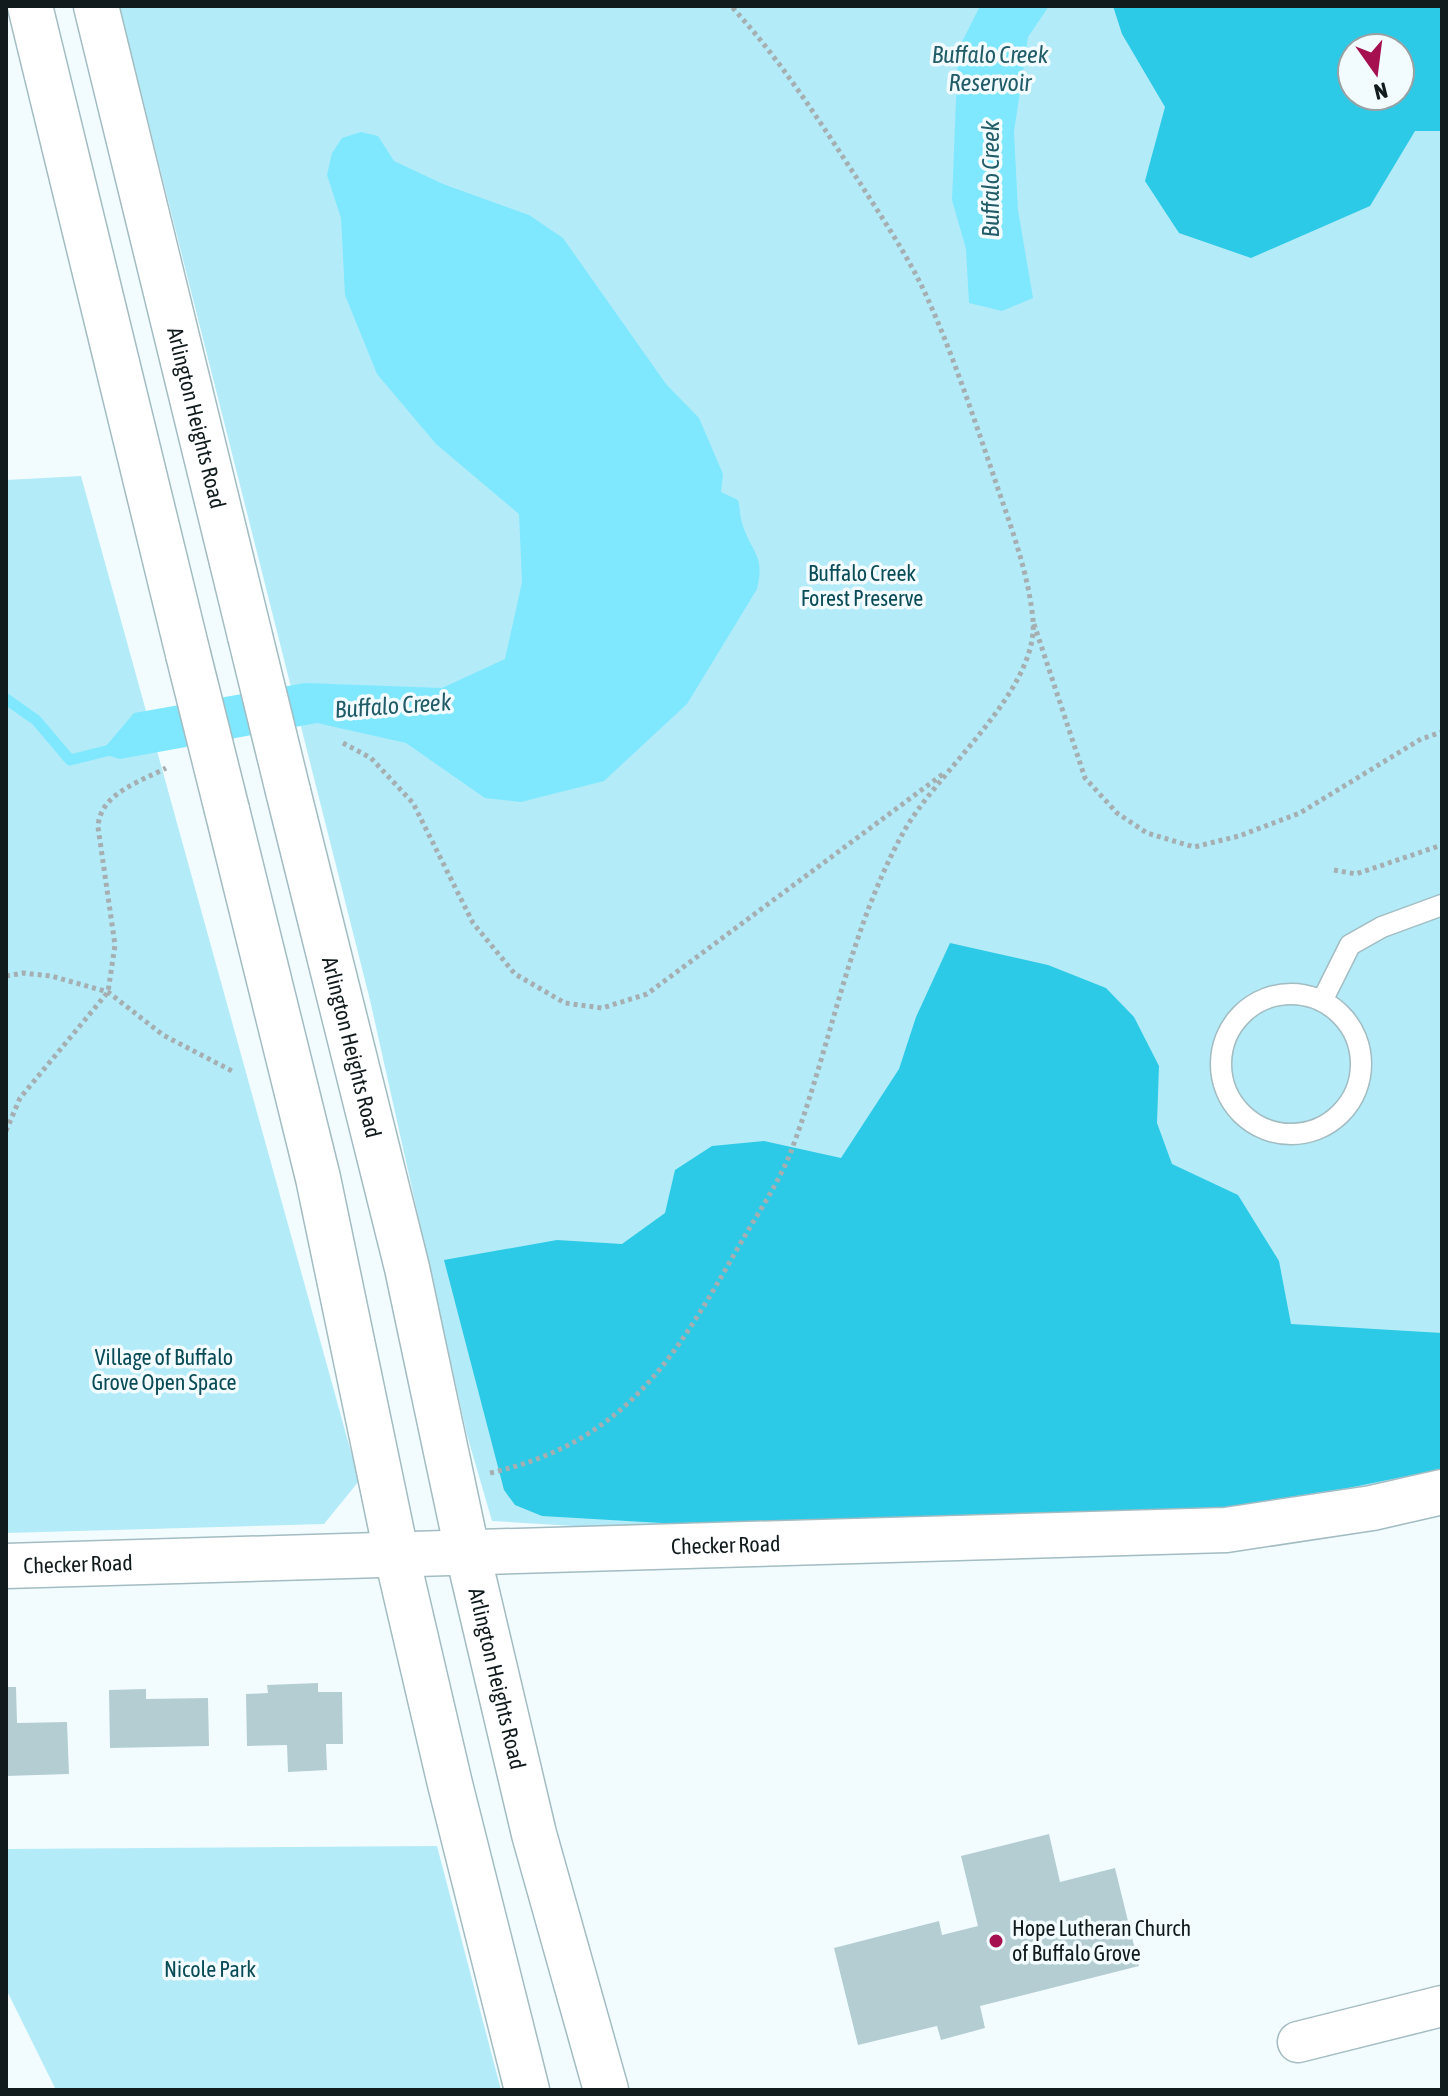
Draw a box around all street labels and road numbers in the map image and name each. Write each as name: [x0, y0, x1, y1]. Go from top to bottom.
street label: Arlington Heights Road: [162, 325, 231, 511]
street label: Arlington Heights Road: [317, 954, 387, 1140]
street label: Checker Road: [671, 1530, 781, 1559]
street label: Checker Road: [23, 1549, 133, 1578]
street label: Arlington Heights Road: [463, 1585, 531, 1772]

